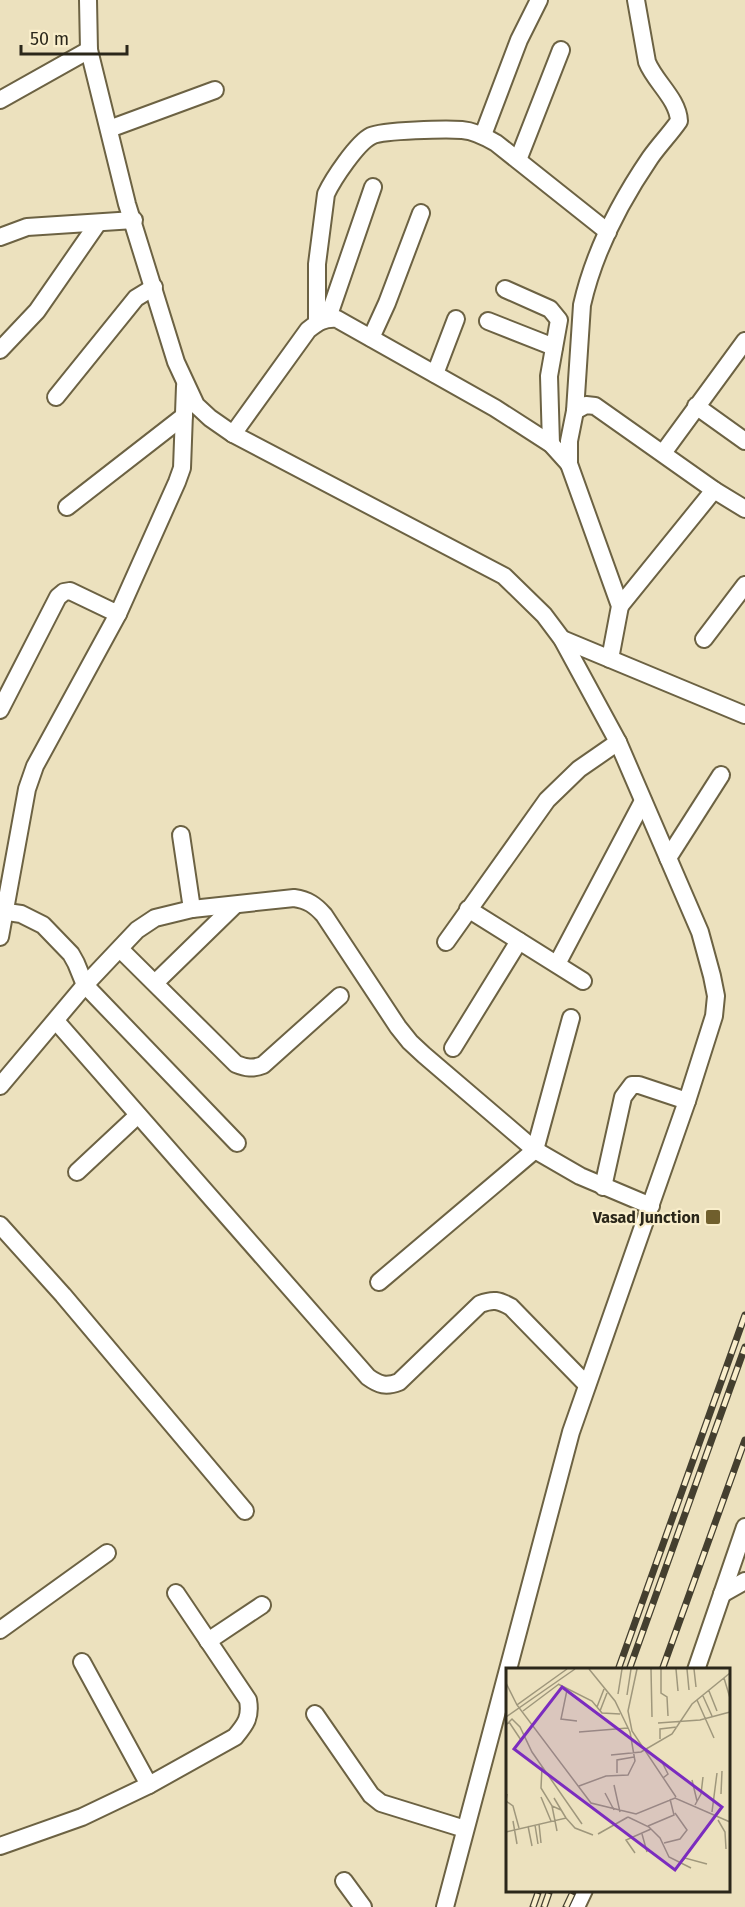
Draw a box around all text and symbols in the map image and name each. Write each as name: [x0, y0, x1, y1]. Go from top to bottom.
scale bar: [21, 18, 128, 56]
text: 50 m: [30, 28, 69, 50]
place label: Vasad Junction: [592, 1208, 700, 1227]
marker: Vasad Junction: [704, 1208, 722, 1226]
inset map: [506, 1668, 730, 1892]

